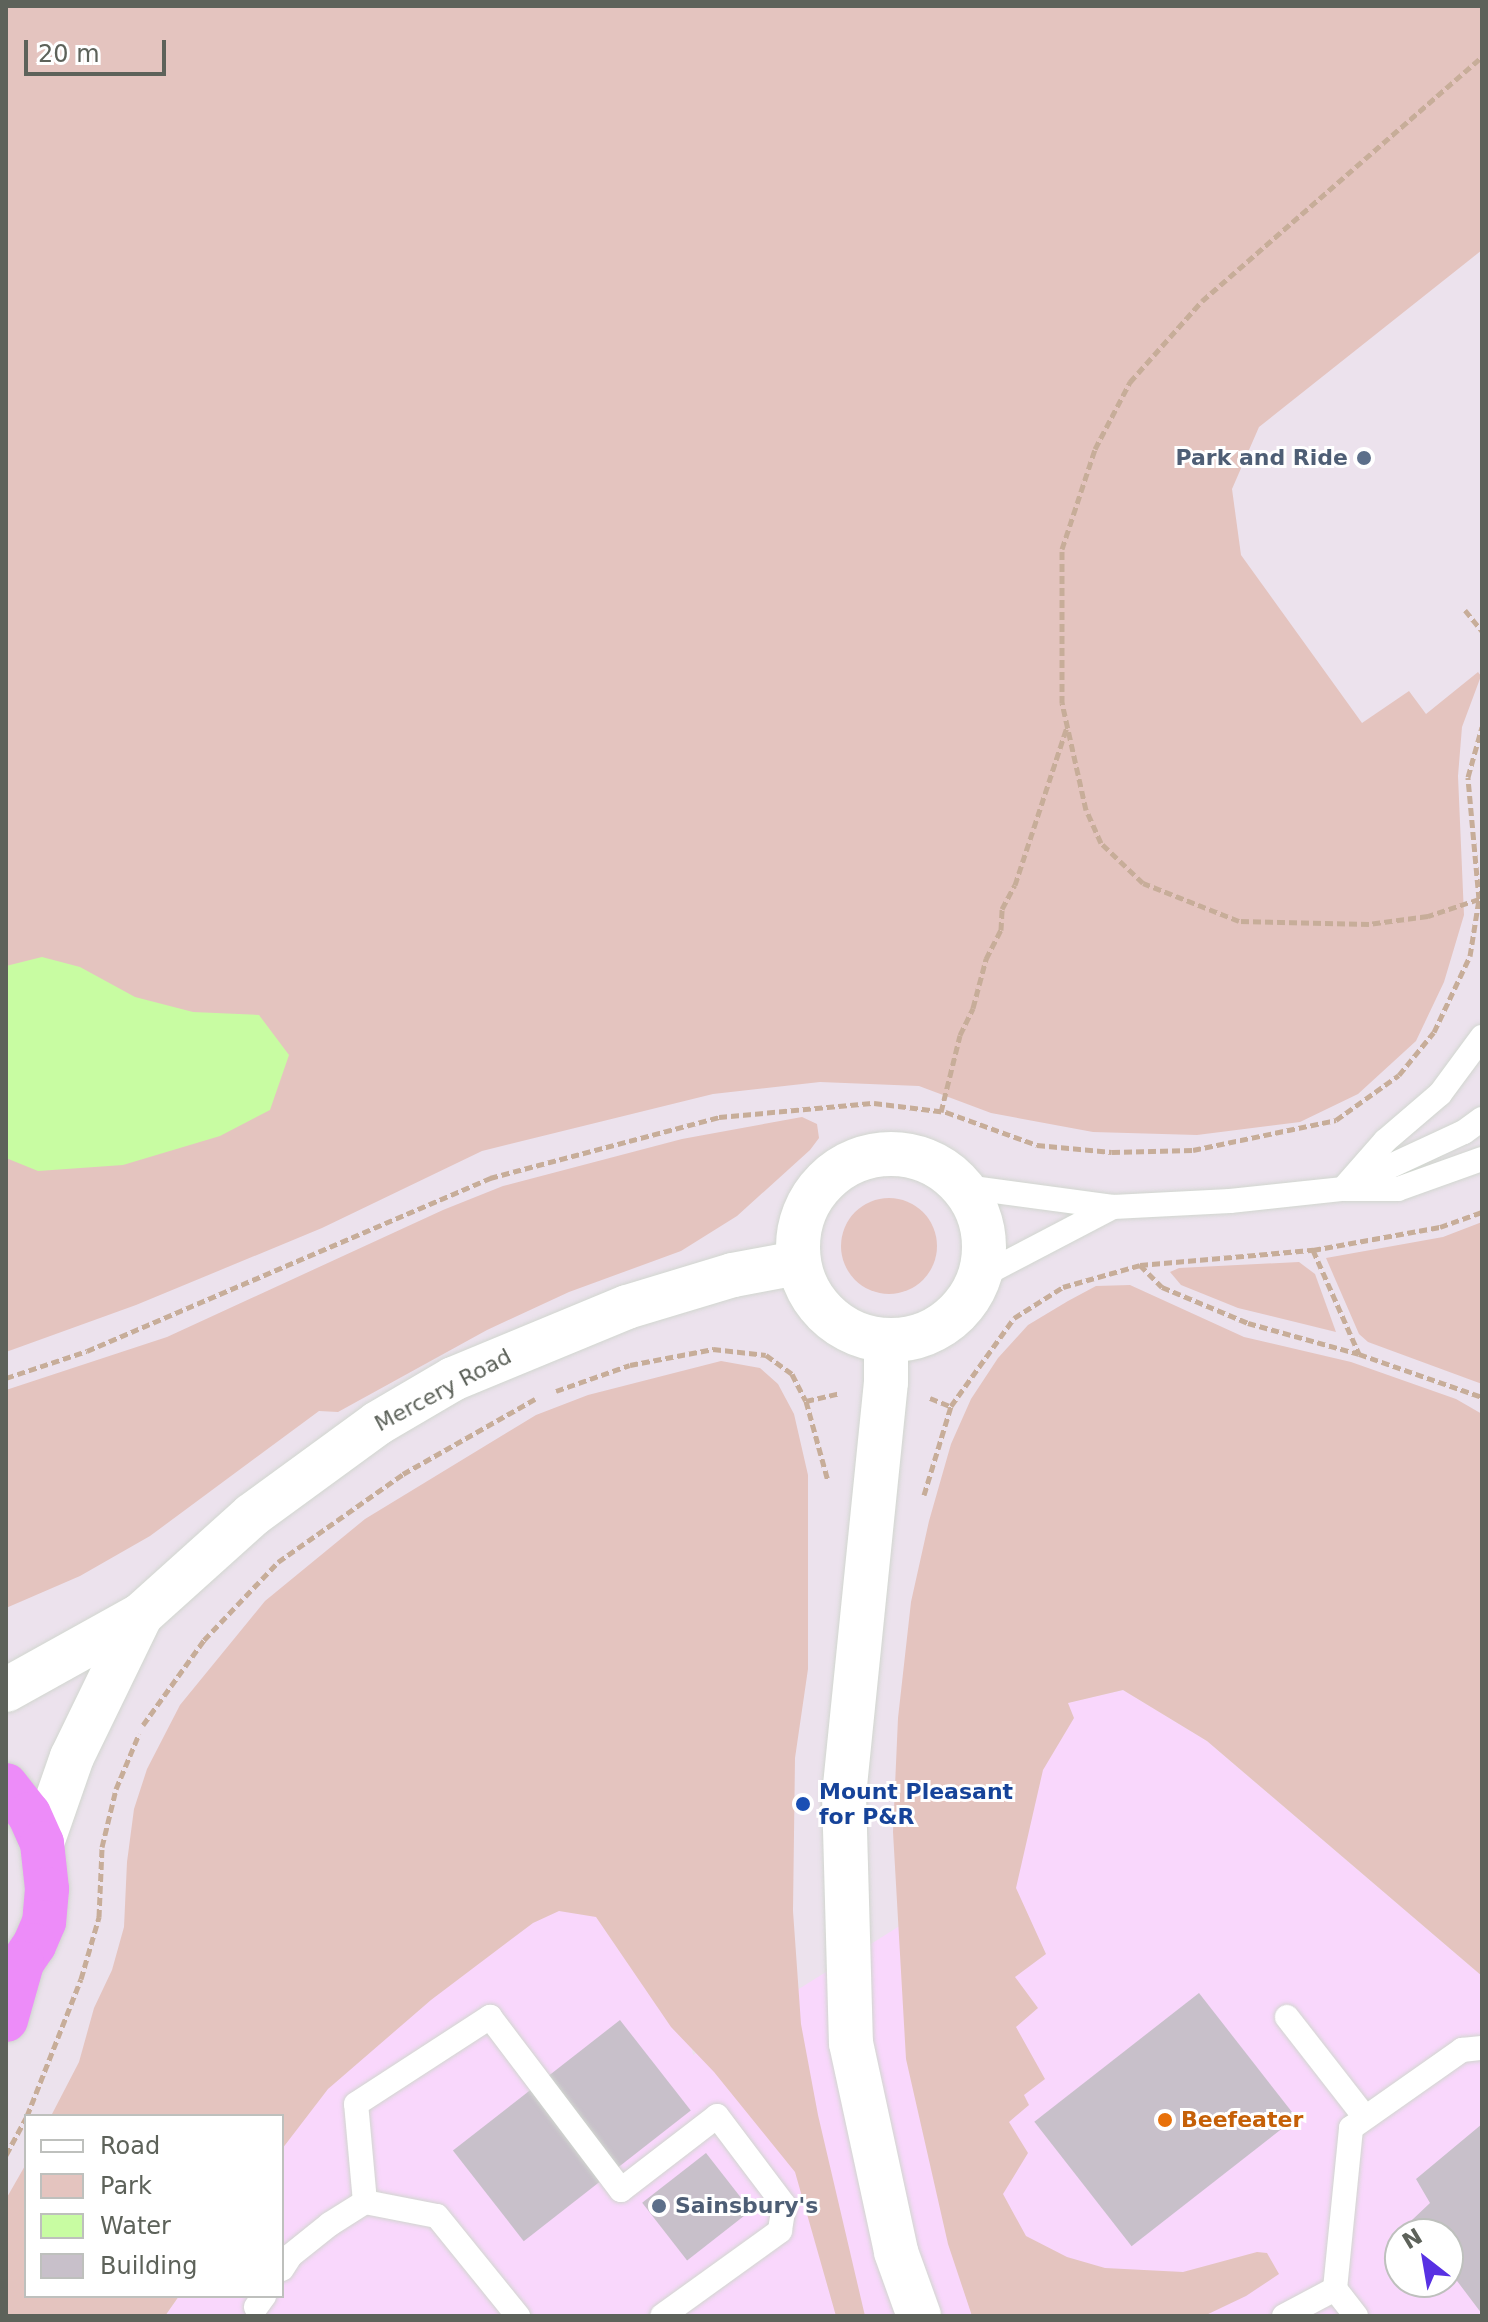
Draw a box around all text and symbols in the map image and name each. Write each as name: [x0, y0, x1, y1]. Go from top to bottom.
scale bar: [28, 24, 170, 74]
text: 20 m: [38, 40, 100, 68]
place label: Park and Ride: [1175, 445, 1348, 471]
marker: Park and Ride: [1355, 449, 1373, 467]
street label: Mercery Road: [370, 1343, 516, 1437]
place label: Mount Pleasant for P&R: [819, 1778, 1013, 1830]
marker: Mount Pleasant for P&R: [794, 1795, 812, 1813]
place label: Beefeater: [1181, 2107, 1303, 2133]
marker: Beefeater: [1156, 2111, 1174, 2129]
legend: [24, 2114, 284, 2298]
text: Road: [100, 2132, 160, 2160]
text: Park: [100, 2172, 152, 2200]
place label: Sainsbury's: [675, 2193, 818, 2219]
marker: Sainsbury's: [650, 2197, 668, 2215]
text: Water: [100, 2212, 171, 2240]
north arrow: [1384, 2218, 1464, 2298]
text: N: [1398, 2223, 1427, 2254]
text: Building: [100, 2252, 197, 2280]

